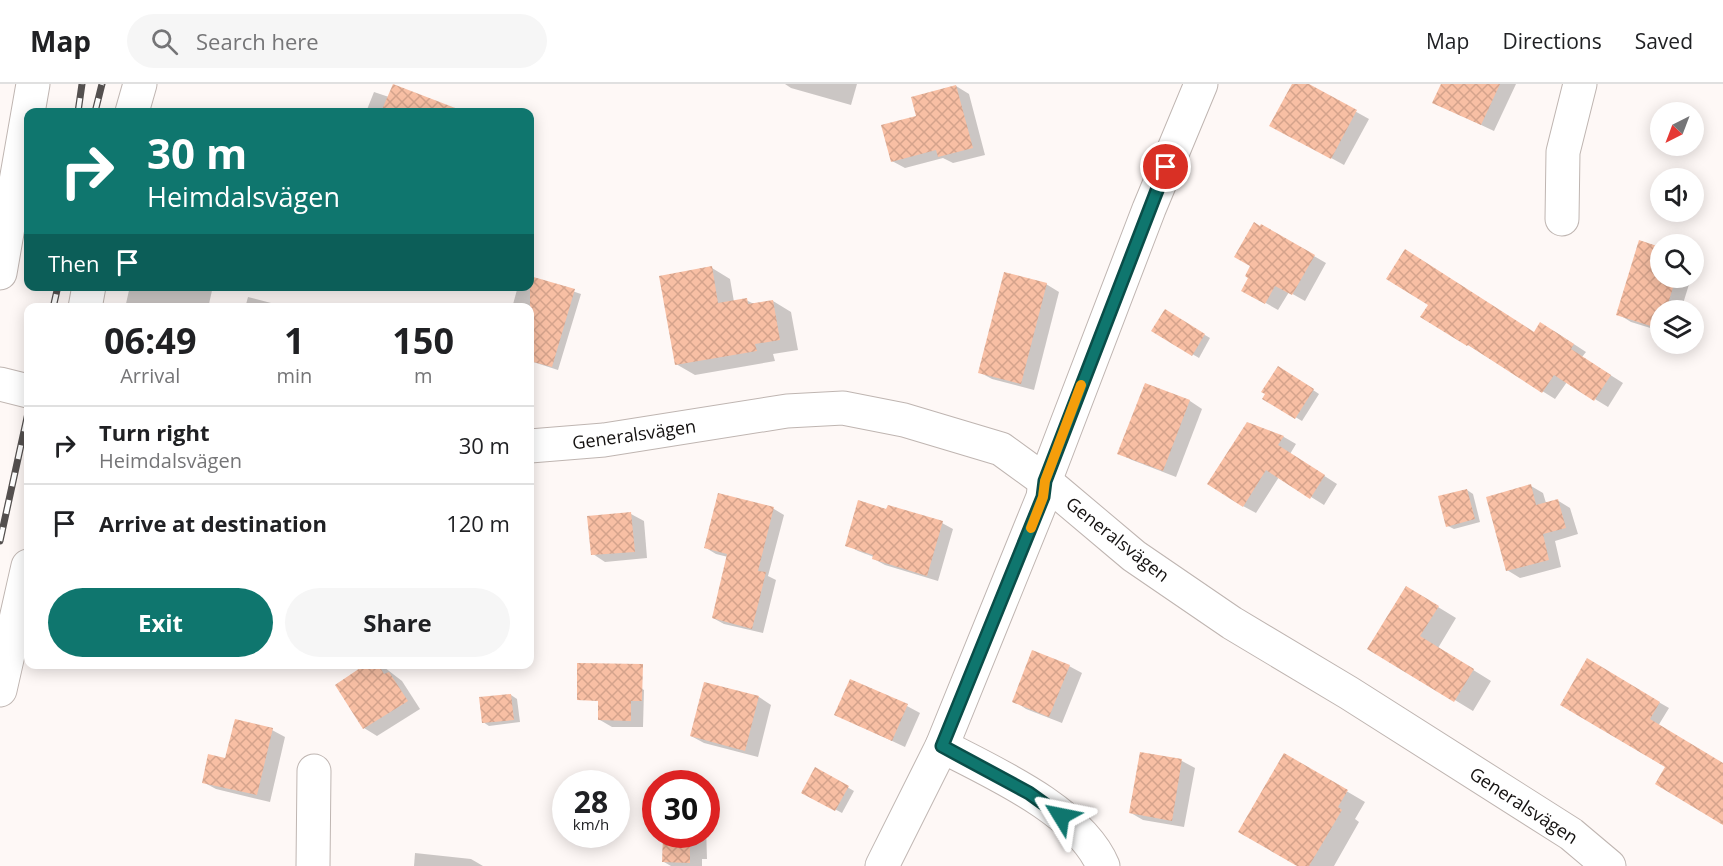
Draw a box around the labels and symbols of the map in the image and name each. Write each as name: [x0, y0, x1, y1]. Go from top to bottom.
north arrow: [1650, 102, 1704, 156]
pin: [1140, 141, 1191, 192]
street label: Generalsvägen: [571, 413, 697, 455]
street label: Generalsvägen: [1061, 491, 1175, 587]
street label: Generalsvägen: [1465, 761, 1583, 849]
speed limit sign: 30: [642, 770, 720, 848]
position arrow: [1029, 784, 1093, 848]

